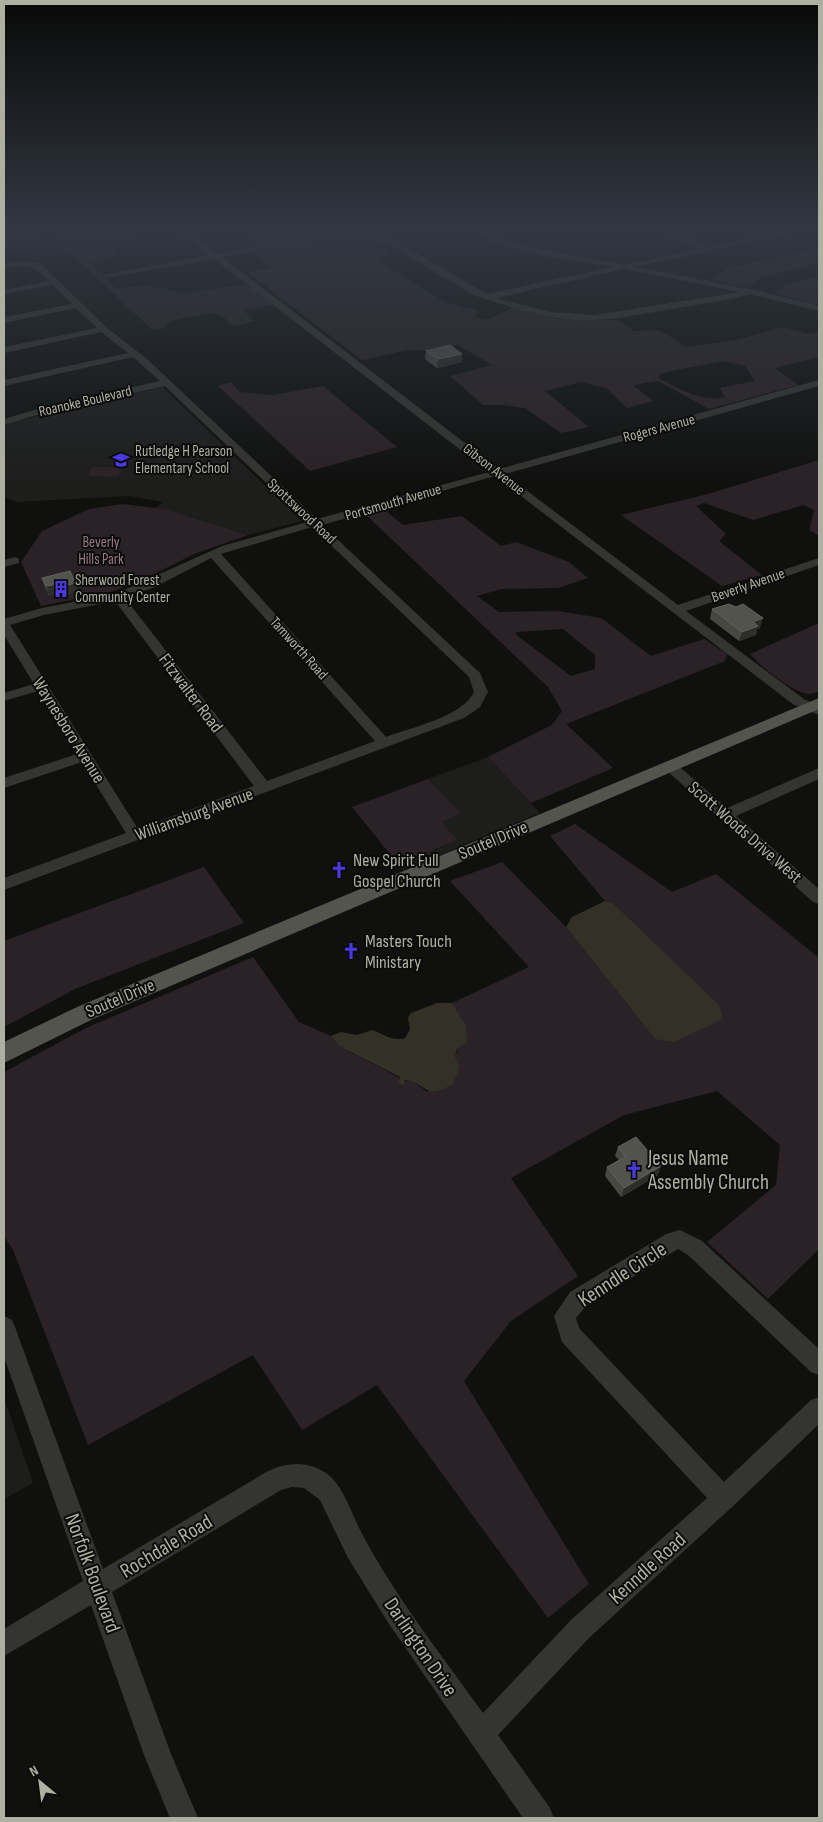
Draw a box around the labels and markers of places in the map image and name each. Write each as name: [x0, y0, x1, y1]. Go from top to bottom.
place label: Rutledge H Pearson Elementary School: [135, 442, 232, 478]
school or university icon: Rutledge H Pearson Elementary School: [111, 450, 131, 470]
place label: Sherwood Forest Community Center: [75, 571, 171, 607]
building icon: Sherwood Forest Community Center: [51, 579, 71, 599]
place label: New Spirit Full Gospel Church: [353, 850, 441, 892]
church icon: New Spirit Full Gospel Church: [329, 860, 349, 880]
place label: Masters Touch Ministary: [365, 931, 452, 973]
church icon: Masters Touch Ministary: [341, 941, 361, 961]
place label: Jesus Name Assembly Church: [647, 1146, 769, 1195]
church icon: Jesus Name Assembly Church: [624, 1160, 644, 1180]

